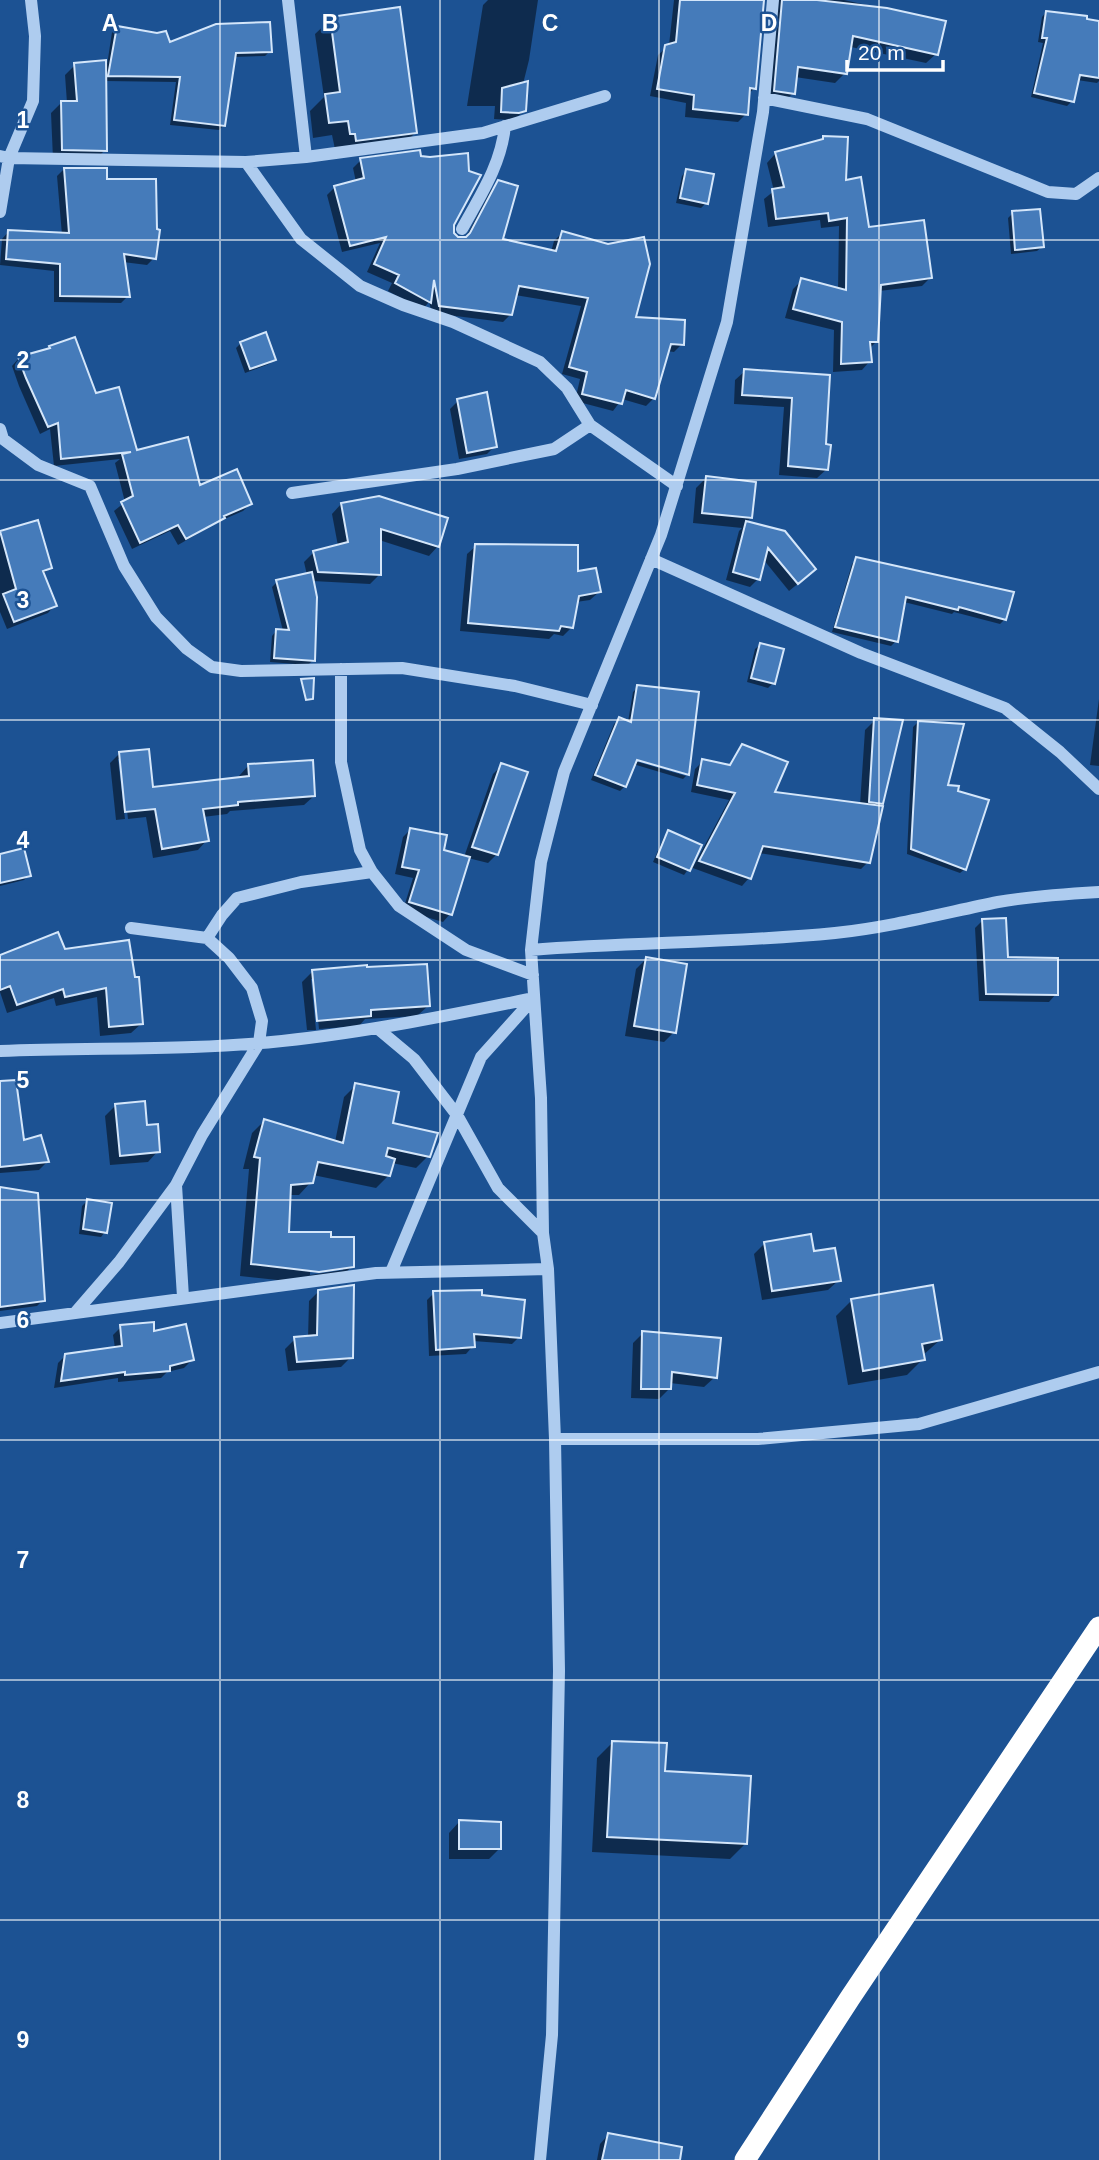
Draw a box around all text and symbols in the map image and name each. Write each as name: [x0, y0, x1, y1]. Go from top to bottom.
text: A: [102, 10, 118, 36]
text: B: [322, 10, 338, 36]
text: C: [542, 10, 558, 36]
text: D: [761, 10, 777, 36]
scale bar: [847, 28, 943, 72]
text: 20 m: [858, 41, 905, 64]
text: 1: [17, 107, 30, 133]
text: 2: [17, 347, 29, 373]
text: 3: [17, 587, 29, 613]
text: 4: [17, 827, 30, 853]
text: 5: [17, 1067, 30, 1093]
text: 6: [17, 1307, 29, 1333]
text: 7: [17, 1547, 29, 1573]
text: 8: [17, 1787, 30, 1813]
text: 9: [17, 2027, 29, 2053]

